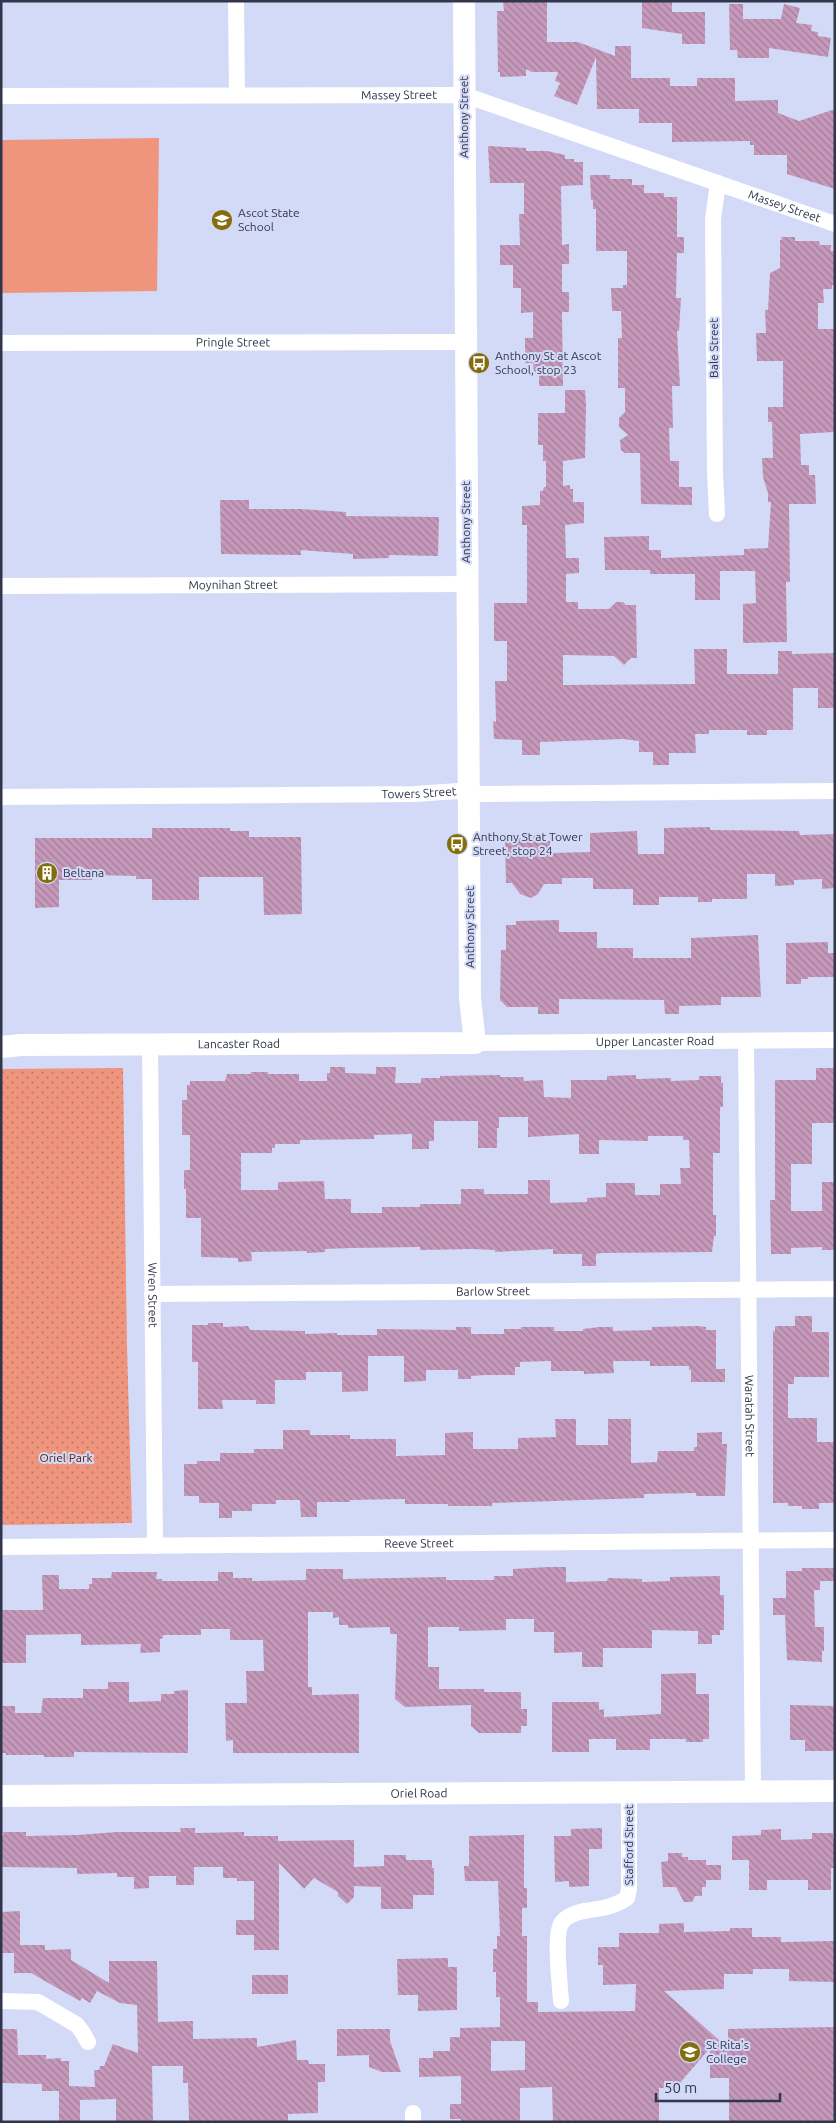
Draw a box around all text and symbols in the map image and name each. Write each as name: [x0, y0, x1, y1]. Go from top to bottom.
street label: Anthony Street: [457, 76, 470, 158]
street label: Massey Street: [361, 88, 437, 101]
street label: Massey Street: [747, 187, 823, 225]
place label: Ascot State School: [238, 206, 300, 233]
school or university icon: Ascot State School: [210, 208, 234, 232]
street label: Bale Street: [707, 318, 720, 378]
street label: Pringle Street: [196, 335, 271, 349]
place label: Anthony St at Ascot School, stop 23: [495, 349, 602, 376]
bus stop icon: Anthony St at Ascot School, stop 23: [467, 351, 491, 375]
street label: Anthony Street: [459, 481, 472, 563]
street label: Moynihan Street: [188, 578, 278, 591]
street label: Towers Street: [381, 784, 457, 800]
place label: Anthony St at Tower Street, stop 24: [473, 830, 583, 857]
bus stop icon: Anthony St at Tower Street, stop 24: [445, 832, 469, 856]
building icon: Beltana: [35, 861, 59, 885]
place label: Beltana: [63, 866, 104, 879]
street label: Anthony Street: [463, 886, 476, 968]
street label: Upper Lancaster Road: [596, 1034, 714, 1048]
street label: Lancaster Road: [198, 1037, 280, 1050]
street label: Wren Street: [146, 1262, 160, 1328]
street label: Barlow Street: [456, 1284, 530, 1298]
street label: Waratah Street: [743, 1375, 757, 1457]
park label: Oriel Park: [39, 1451, 93, 1464]
street label: Reeve Street: [384, 1536, 454, 1550]
street label: Oriel Road: [390, 1786, 448, 1800]
street label: Stafford Street: [622, 1804, 635, 1886]
place label: St Rita's College: [706, 2038, 749, 2065]
school or university icon: St Rita's College: [678, 2040, 702, 2064]
scale bar: [656, 2070, 780, 2102]
text: 50 m: [664, 2079, 697, 2096]

